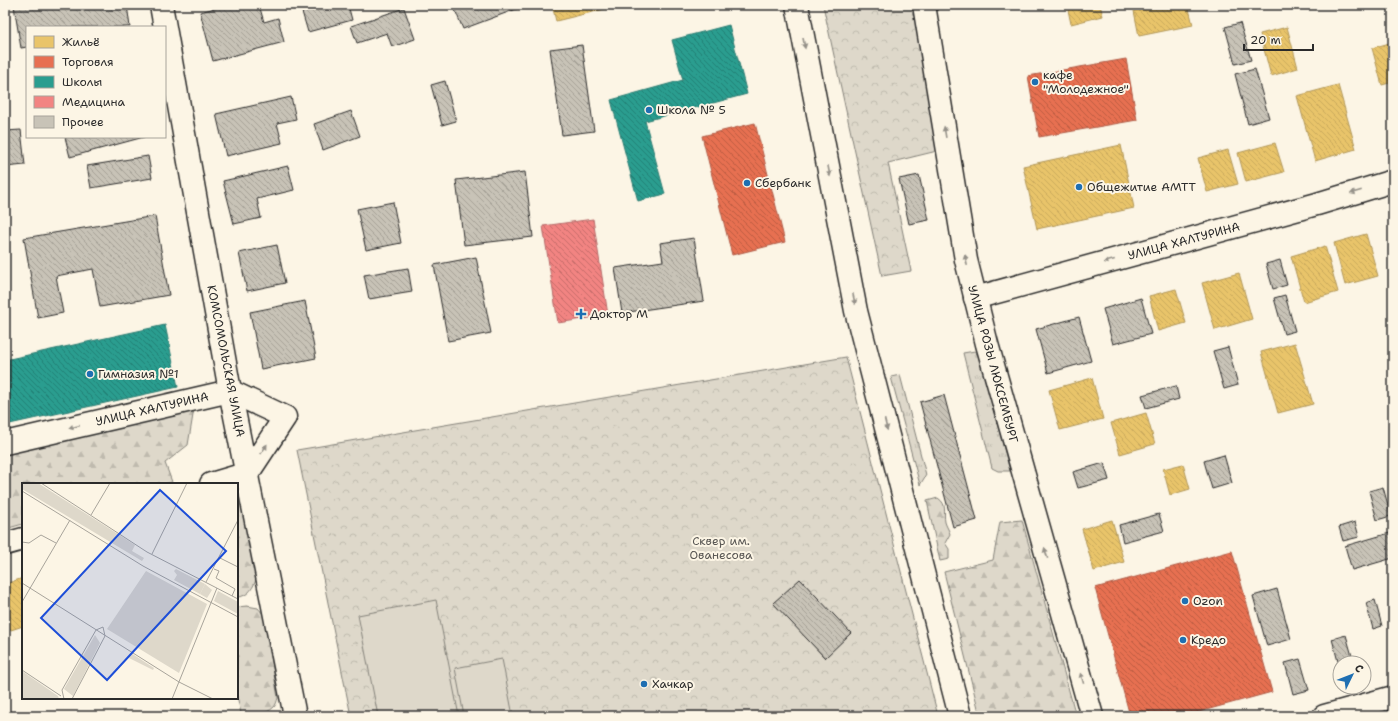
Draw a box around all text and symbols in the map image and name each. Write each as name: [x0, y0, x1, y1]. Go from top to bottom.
legend: [26, 26, 166, 138]
scale bar: [1244, 26, 1313, 52]
text: 20 m: [1250, 32, 1281, 48]
text: Жильё: [62, 34, 100, 50]
one-way arrow: [802, 37, 808, 49]
text: Торговля: [62, 54, 114, 70]
place label: кафе "Молодежное": [1043, 67, 1129, 97]
text: Школы: [62, 74, 102, 90]
marker: кафе "Молодежное": [1030, 77, 1040, 87]
text: Медицина: [62, 94, 126, 110]
place label: Школа № 5: [657, 102, 726, 118]
marker: Школа № 5: [644, 105, 654, 115]
text: Прочее: [62, 114, 104, 130]
one-way arrow: [942, 126, 948, 138]
one-way arrow: [826, 165, 832, 177]
place label: Сбербанк: [755, 175, 812, 191]
marker: Сбербанк: [742, 178, 752, 188]
place label: Общежитие АМТТ: [1087, 179, 1196, 195]
marker: Общежитие АМТТ: [1074, 182, 1084, 192]
one-way arrow: [1349, 189, 1361, 195]
street label: УЛИЦА ХАЛТУРИНА: [1126, 218, 1242, 264]
one-way arrow: [963, 254, 969, 267]
one-way arrow: [1103, 259, 1116, 265]
street label: УЛИЦА РОЗЫ ЛЮКСЕМБУРГ: [964, 283, 1022, 445]
street label: КОМСОМОЛЬСКАЯ УЛИЦА: [203, 284, 249, 439]
one-way arrow: [851, 292, 857, 305]
place label: Доктор М: [590, 306, 648, 322]
marker: Доктор М: [575, 308, 587, 320]
place label: Гимназия №1: [98, 366, 179, 382]
marker: Гимназия №1: [85, 369, 95, 379]
street label: УЛИЦА ХАЛТУРИНА: [94, 388, 210, 430]
one-way arrow: [883, 418, 889, 431]
one-way arrow: [68, 424, 80, 430]
one-way arrow: [260, 443, 267, 455]
inset map: [22, 483, 238, 699]
park label: Сквер им. Ованесова: [689, 533, 753, 563]
one-way arrow: [1043, 547, 1049, 559]
place label: Ozon: [1193, 593, 1223, 609]
marker: Ozon: [1180, 596, 1190, 606]
place label: Кредо: [1191, 632, 1226, 648]
marker: Кредо: [1178, 635, 1188, 645]
north arrow: [1332, 655, 1372, 695]
text: С: [1351, 661, 1367, 676]
one-way arrow: [1079, 672, 1085, 684]
place label: Хачкар: [652, 676, 694, 692]
marker: Хачкар: [639, 679, 649, 689]

